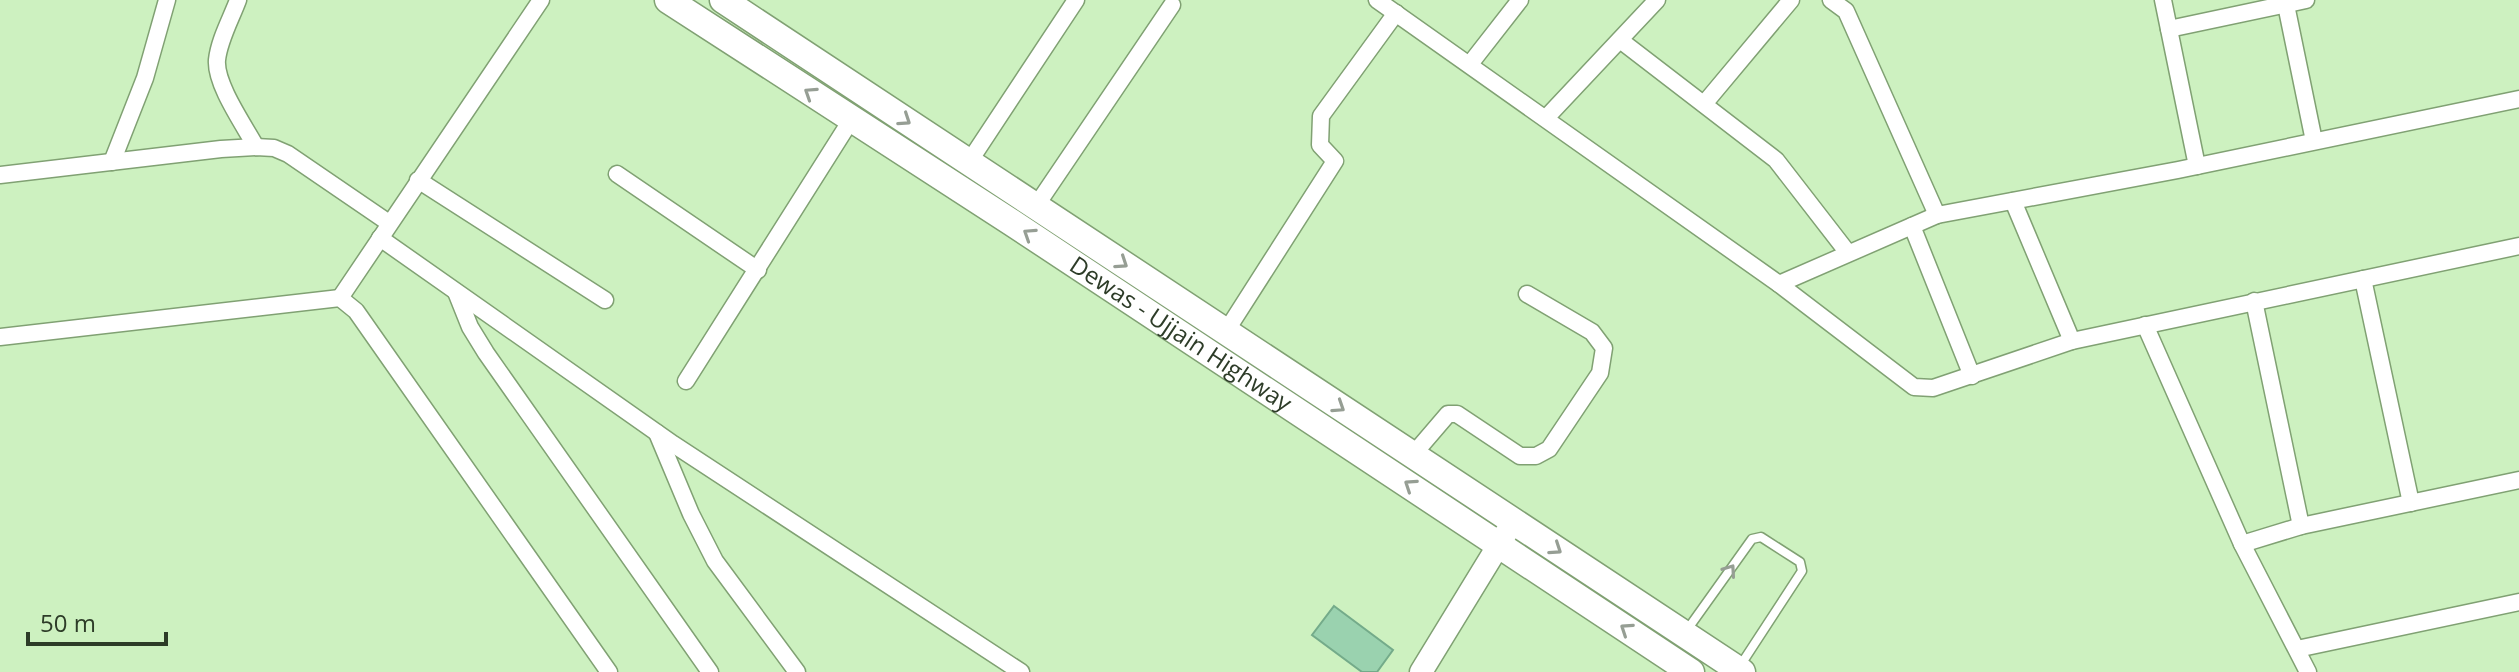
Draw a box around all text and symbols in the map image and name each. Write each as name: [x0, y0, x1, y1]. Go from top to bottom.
one-way arrow: [805, 88, 819, 103]
one-way arrow: [896, 110, 911, 125]
one-way arrow: [1024, 228, 1038, 243]
street label: Dewas - Ujjain Highway: [1064, 248, 1300, 419]
one-way arrow: [1113, 254, 1127, 269]
one-way arrow: [1330, 397, 1344, 412]
one-way arrow: [1404, 480, 1418, 495]
one-way arrow: [1548, 539, 1562, 554]
one-way arrow: [1720, 565, 1734, 579]
scale bar: [28, 596, 166, 646]
text: 50 m: [40, 606, 96, 639]
one-way arrow: [1621, 624, 1635, 639]

